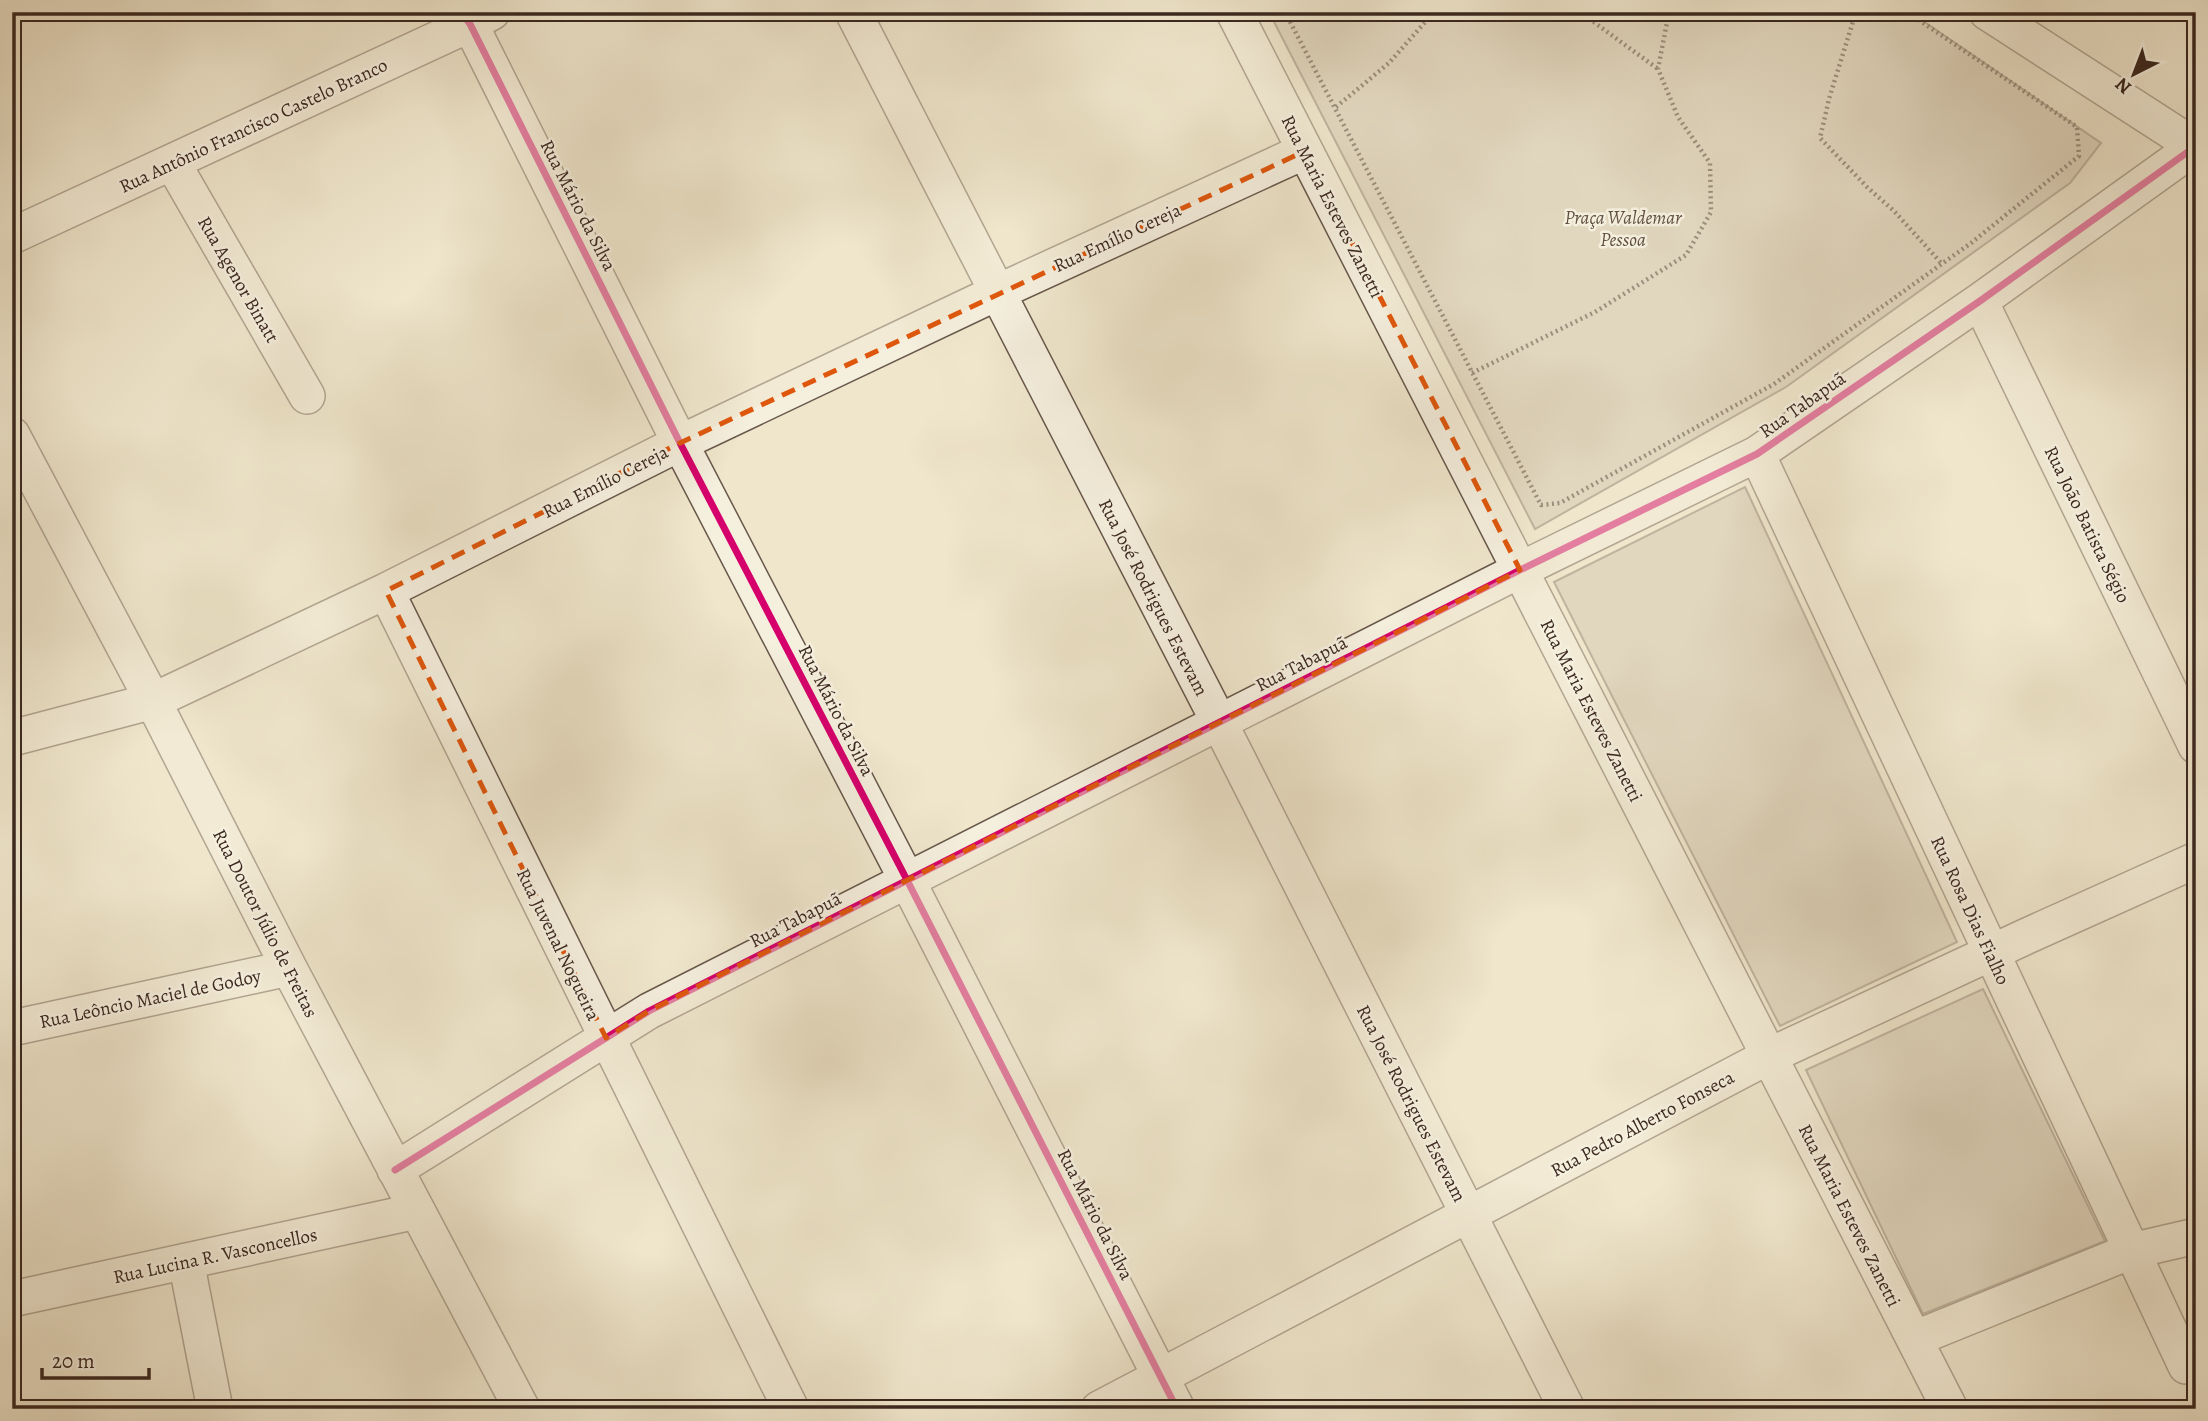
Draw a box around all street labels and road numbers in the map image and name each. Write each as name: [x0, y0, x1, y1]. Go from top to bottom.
street label: Rua Antônio Francisco Castelo Branco: [115, 52, 392, 200]
street label: Rua Maria Esteves Zanetti: [1275, 111, 1390, 302]
street label: Rua Mário da Silva: [534, 135, 623, 276]
street label: Rua Emílio Cereja: [1049, 197, 1186, 279]
street label: Rua Agenor Binatt: [191, 211, 285, 348]
street label: Rua Tabapuã: [1754, 365, 1851, 444]
street label: Rua Emílio Cereja: [538, 439, 673, 525]
street label: Rua João Batista Ségio: [2038, 442, 2136, 607]
street label: Rua José Rodrigues Estevam: [1092, 494, 1214, 701]
street label: Rua Maria Esteves Zanetti: [1534, 615, 1649, 806]
street label: Rua Tabapuã: [1251, 630, 1352, 698]
street label: Rua Mário da Silva: [792, 640, 881, 781]
street label: Rua Doutor Júlio de Freitas: [206, 825, 324, 1022]
street label: Rua Rosa Dias Fialho: [1924, 832, 2016, 989]
street label: Rua Juvenal Nogueira: [510, 864, 606, 1025]
street label: Rua Tabapuã: [745, 886, 846, 954]
street label: Rua Leôncio Maciel de Godoy: [37, 963, 264, 1035]
street label: Rua José Rodrigues Estevam: [1350, 1000, 1472, 1207]
street label: Rua Pedro Alberto Fonseca: [1546, 1064, 1739, 1183]
street label: Rua Maria Esteves Zanetti: [1792, 1120, 1907, 1311]
street label: Rua Mário da Silva: [1051, 1144, 1140, 1285]
street label: Rua Lucina R. Vasconcellos: [111, 1222, 320, 1290]

